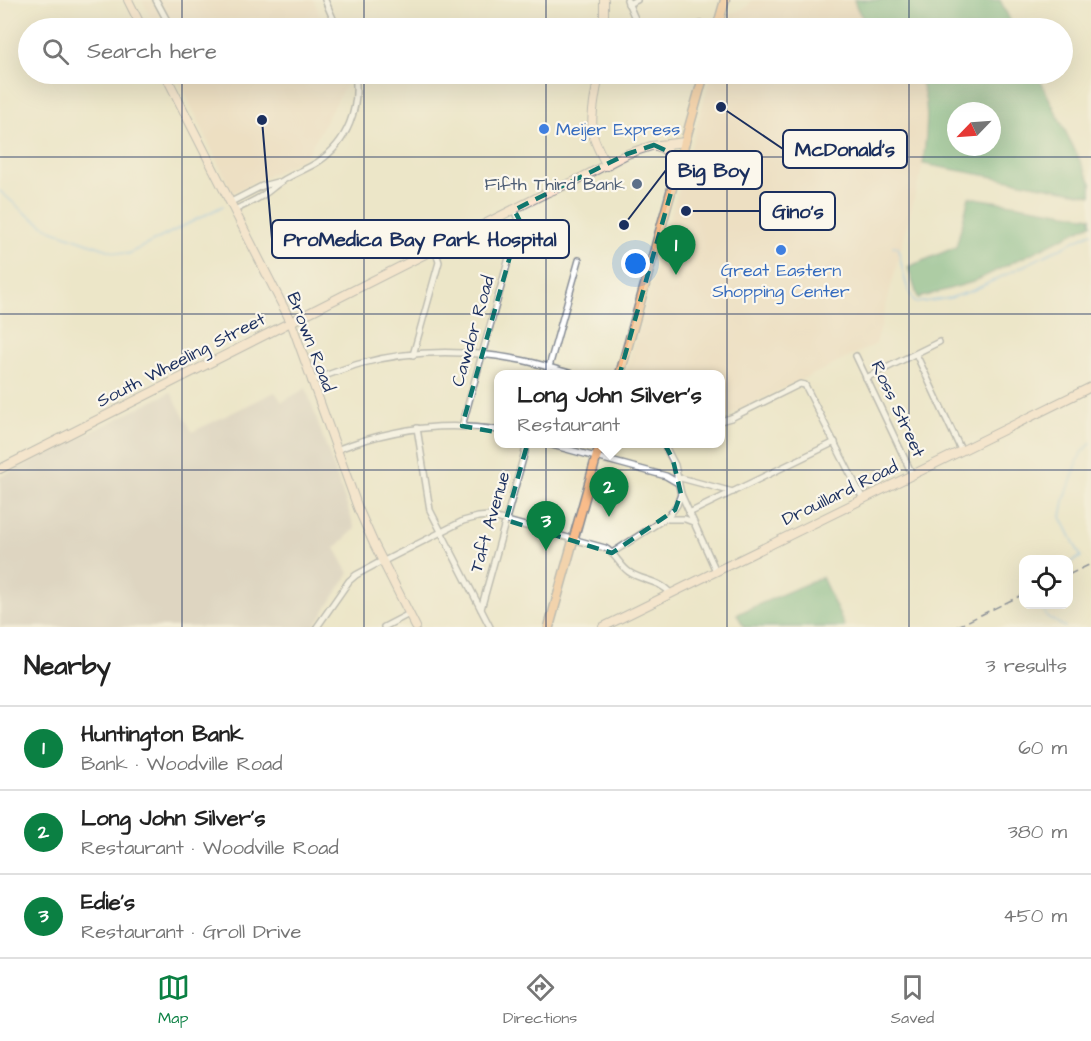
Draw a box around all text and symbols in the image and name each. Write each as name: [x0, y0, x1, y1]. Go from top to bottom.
search box: [18, 18, 1073, 84]
icon: search: [39, 35, 72, 68]
text: Search here: [87, 36, 217, 67]
north arrow: [947, 102, 1001, 156]
place label: Meijer Express: [556, 117, 680, 142]
marker: Meijer Express: [537, 122, 551, 136]
callout: McDonald's: [783, 130, 907, 168]
text: McDonald's: [795, 136, 895, 164]
callout: Big Boy: [666, 151, 762, 189]
text: Big Boy: [678, 157, 750, 186]
place label: Fifth Third Bank: [484, 172, 625, 197]
marker: Fifth Third Bank: [630, 177, 644, 191]
callout: Gino's: [760, 192, 835, 230]
text: Gino's: [772, 198, 824, 226]
callout: ProMedica Bay Park Hospital: [272, 220, 569, 258]
text: ProMedica Bay Park Hospital: [283, 226, 557, 255]
pin: 1: [656, 226, 696, 275]
marker: Great Eastern Shopping Center: [774, 243, 788, 257]
your location: [621, 249, 650, 278]
place label: Great Eastern Shopping Center: [712, 258, 850, 305]
street label: Cawdor Road: [445, 273, 501, 389]
street label: Brown Road: [281, 289, 341, 395]
street label: South Wheeling Street: [92, 306, 271, 414]
street label: Ross Street: [865, 357, 932, 462]
popup: [494, 370, 725, 448]
text: Long John Silver's: [517, 380, 702, 411]
text: Restaurant: [517, 411, 620, 439]
street label: Drouillard Road: [778, 454, 902, 532]
street label: Taft Avenue: [464, 468, 516, 575]
pin: 2: [590, 468, 628, 517]
pin: 3: [526, 502, 566, 551]
map controls: [1019, 555, 1073, 609]
button: locate: [1019, 555, 1073, 609]
text: Nearby: [24, 648, 111, 684]
text: 3 results: [985, 652, 1067, 680]
text: Huntington Bank: [81, 719, 244, 750]
text: 1: [42, 734, 45, 762]
text: 60 m: [1018, 734, 1067, 762]
text: Bank · Woodville Road: [81, 750, 283, 778]
text: Long John Silver's: [81, 803, 265, 834]
text: 2: [38, 818, 49, 846]
text: 380 m: [1008, 818, 1067, 846]
text: Restaurant · Woodville Road: [81, 834, 339, 862]
text: Edie's: [81, 887, 135, 918]
text: 3: [38, 902, 49, 930]
text: 450 m: [1003, 902, 1067, 930]
text: Restaurant · Groll Drive: [81, 918, 301, 946]
tab: Map: [157, 971, 190, 1029]
tab: Directions: [503, 971, 577, 1029]
tab: Saved: [891, 971, 934, 1029]

